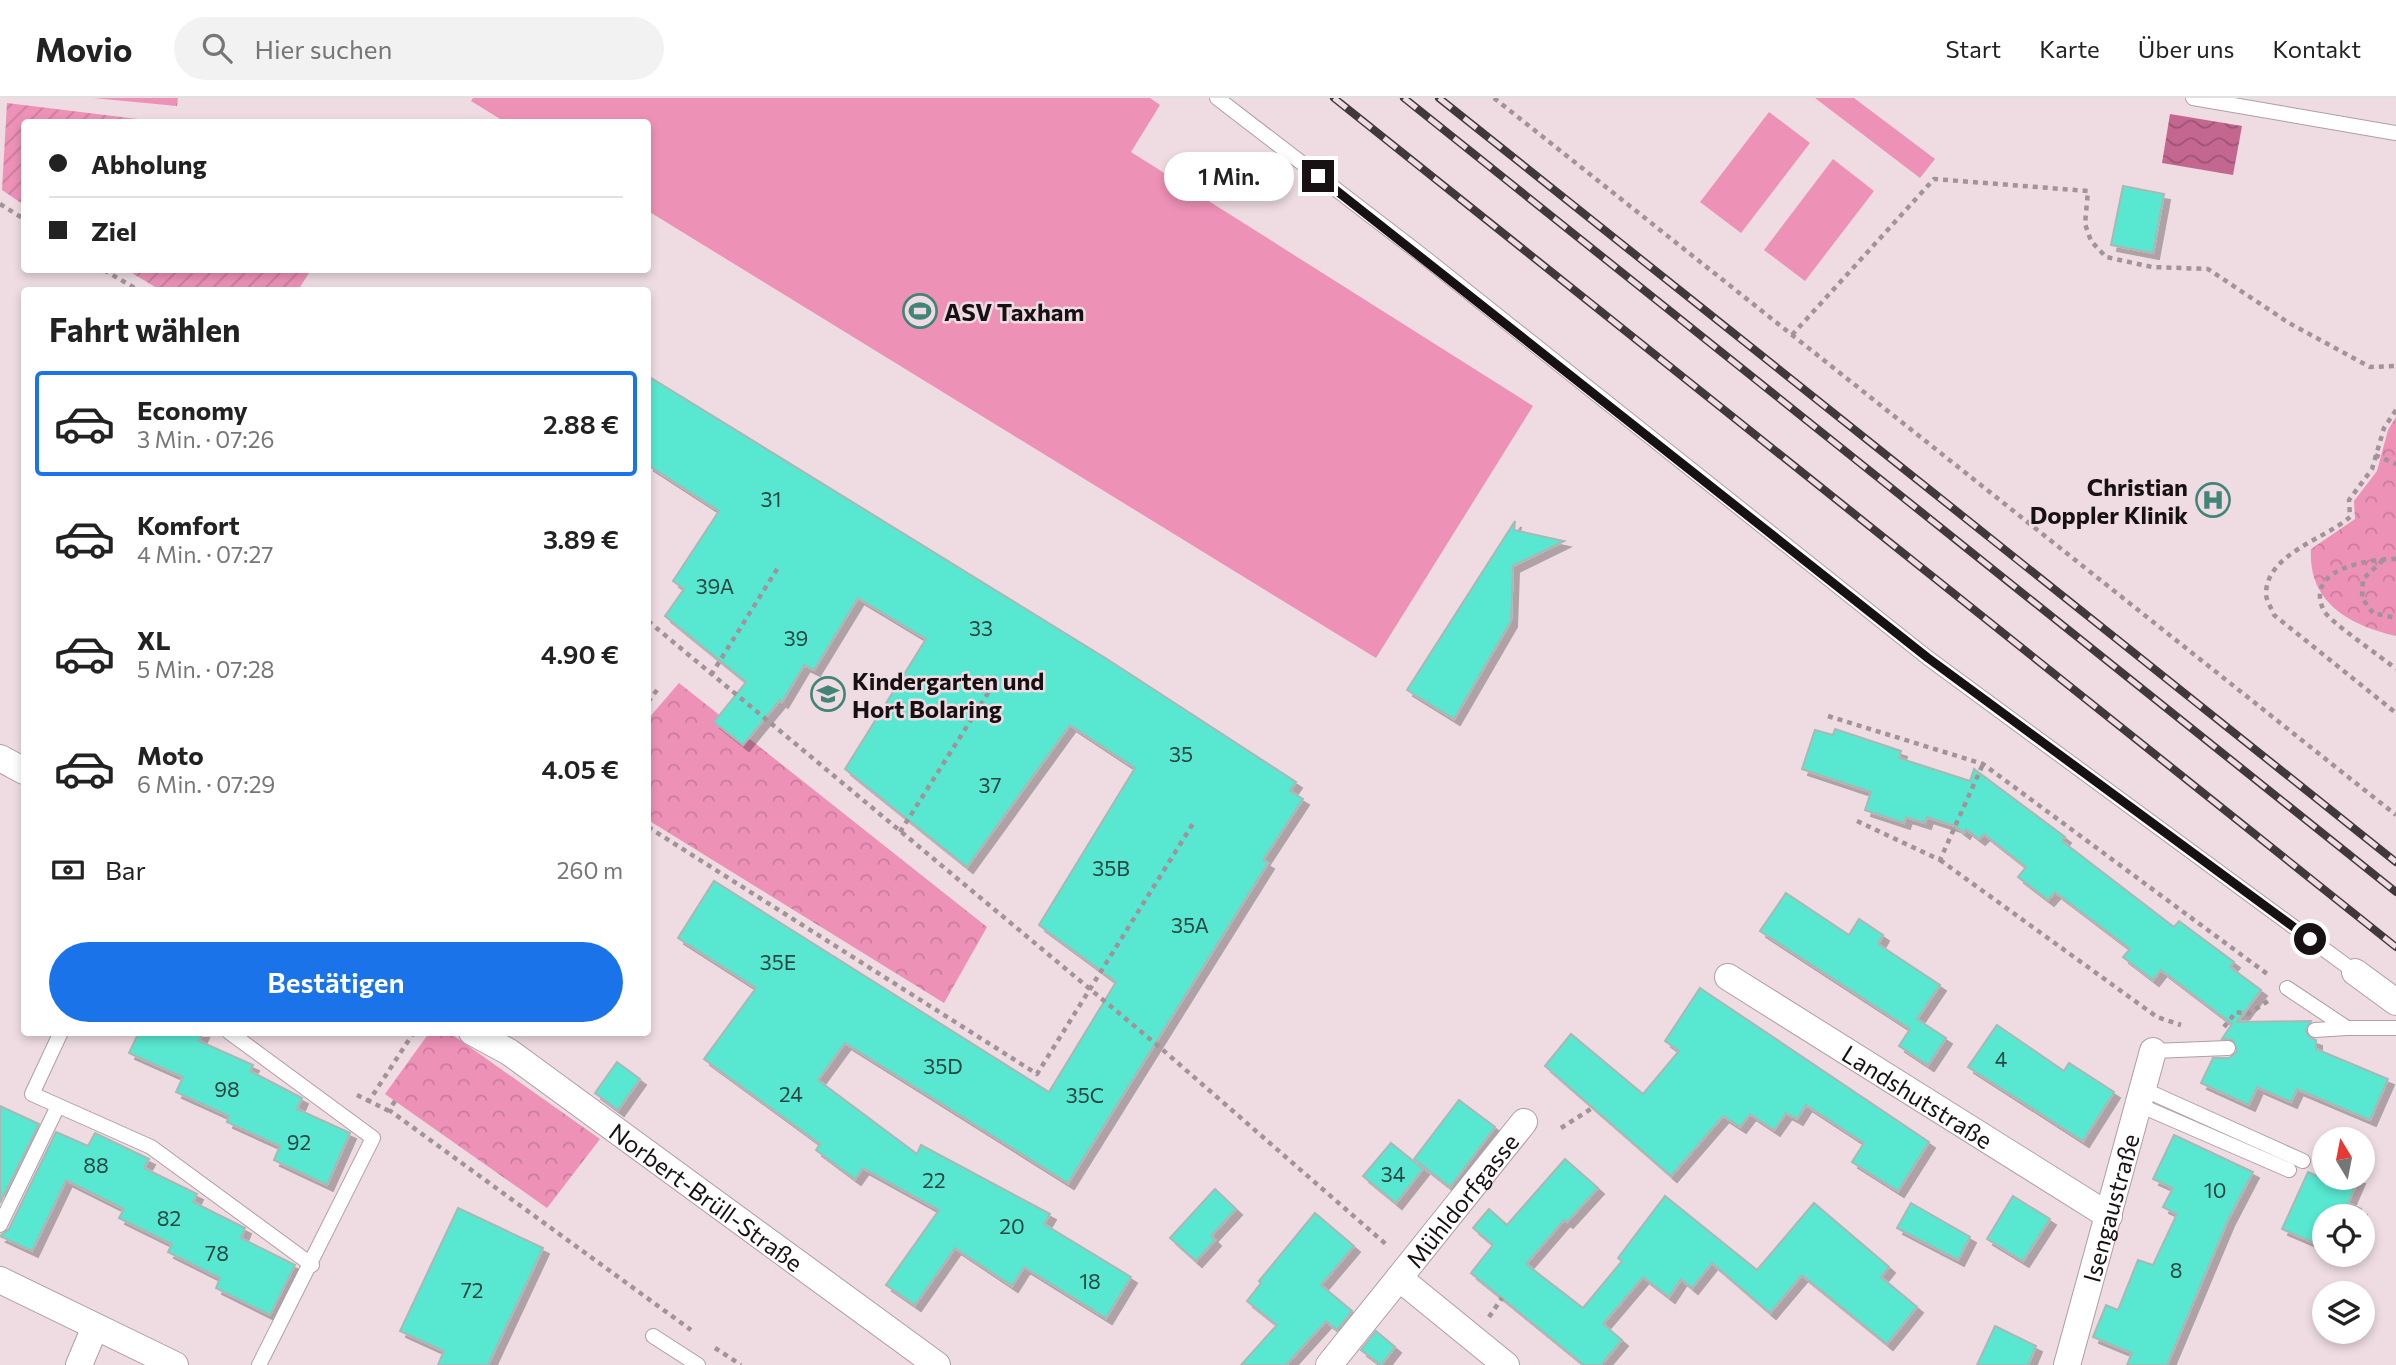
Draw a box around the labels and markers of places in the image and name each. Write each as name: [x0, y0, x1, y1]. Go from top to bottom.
sports icon: ASV Taxham: [901, 292, 939, 330]
place label: ASV Taxham: [944, 297, 1084, 326]
place label: Christian Doppler Klinik: [2030, 472, 2188, 529]
hospital icon: Christian Doppler Klinik: [2194, 481, 2232, 519]
place label: Kindergarten und Hort Bolaring: [852, 666, 1044, 723]
school or university icon: Kindergarten und Hort Bolaring: [809, 675, 847, 713]

